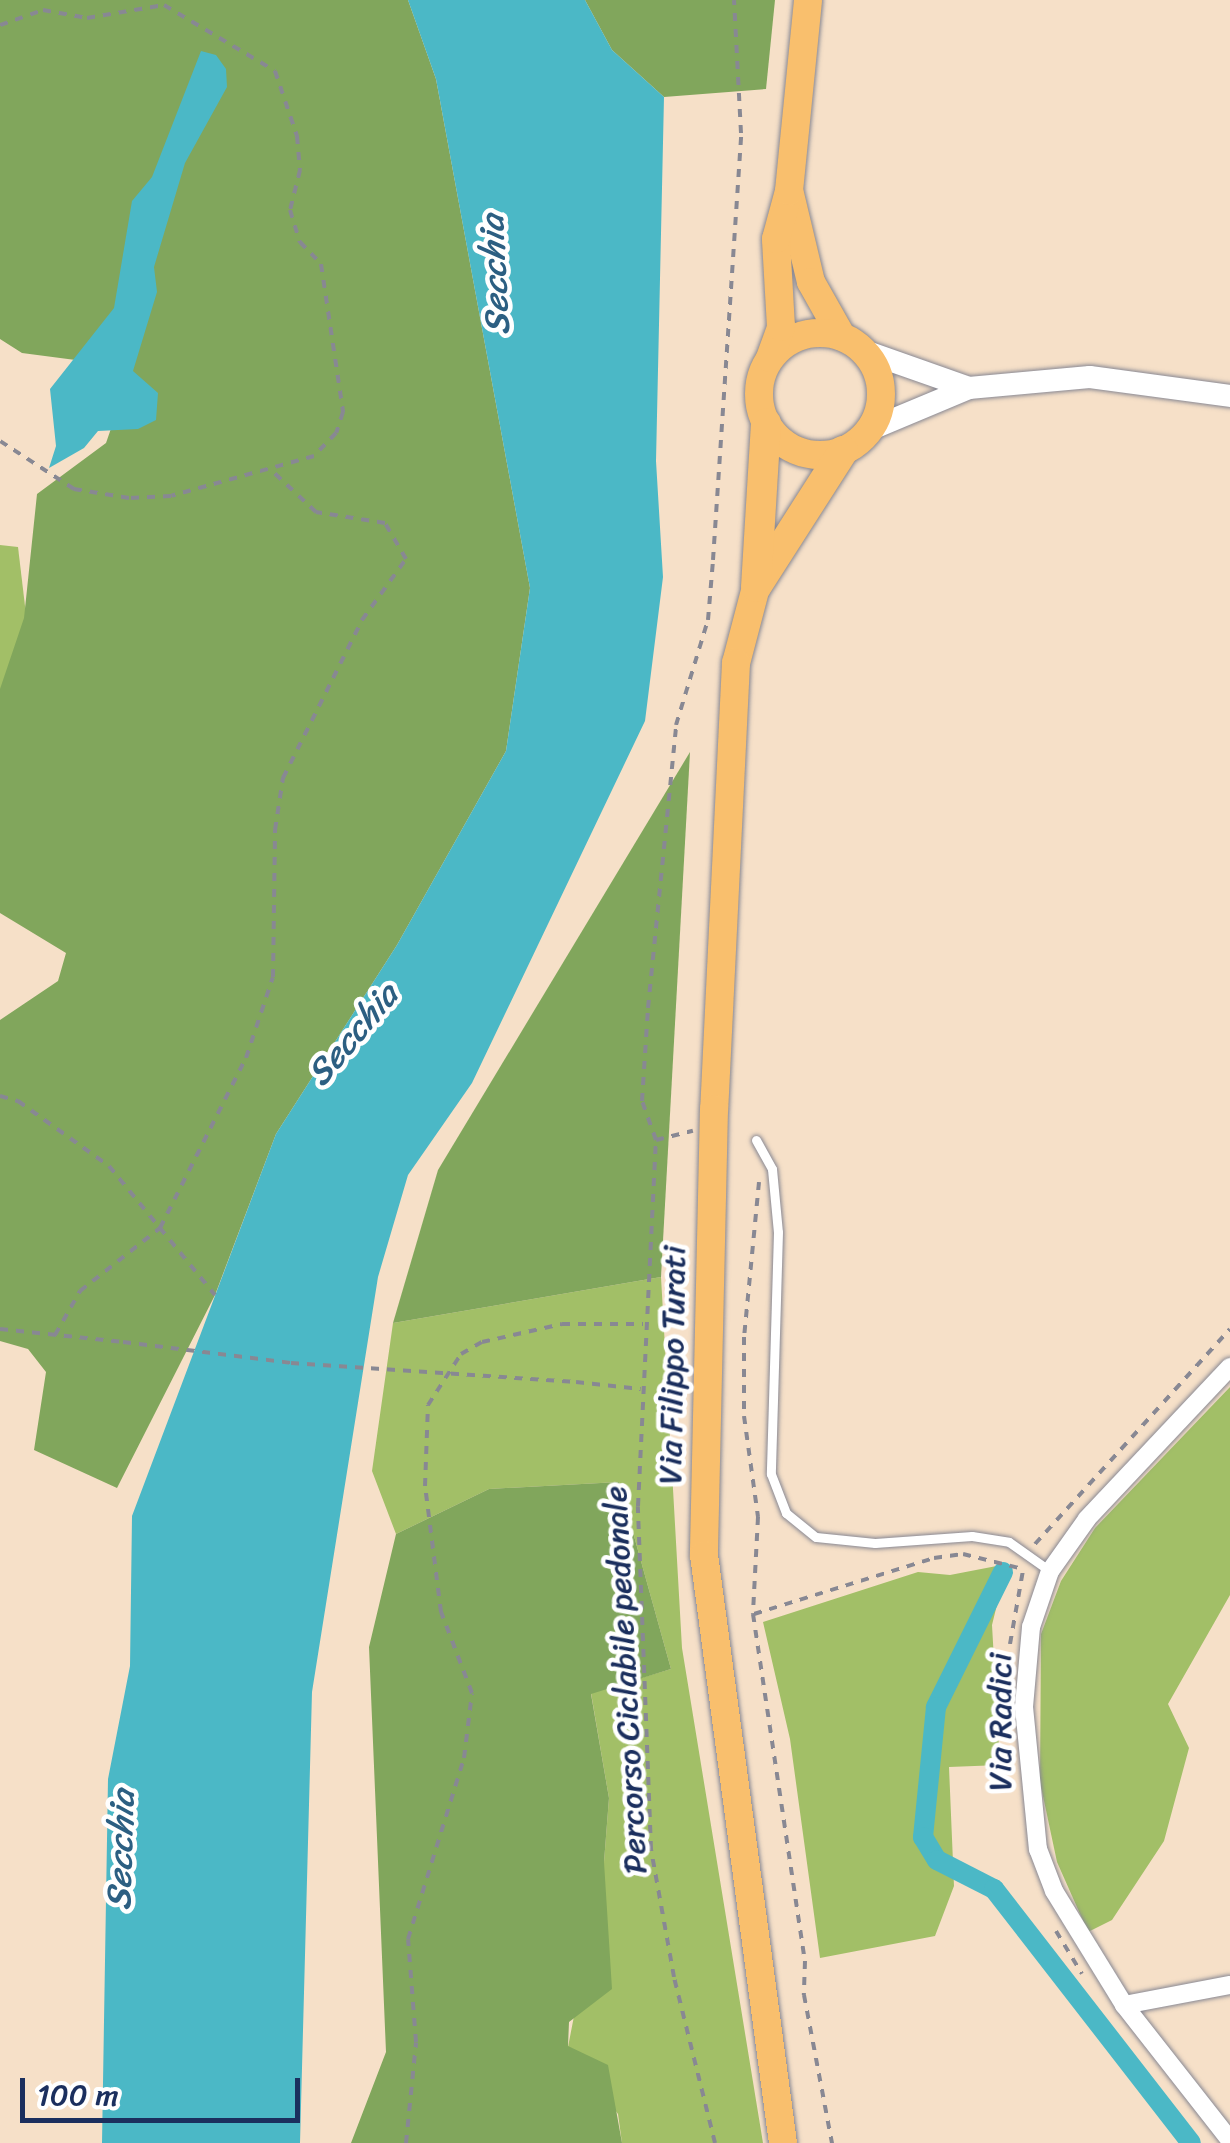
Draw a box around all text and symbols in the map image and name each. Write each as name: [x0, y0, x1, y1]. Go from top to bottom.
water label: Secchia: [470, 214, 518, 336]
water label: Secchia: [297, 974, 407, 1094]
street label: Via Filippo Turati: [652, 1245, 694, 1485]
street label: Percorso Ciclabile pedonale: [597, 1485, 655, 1875]
street label: Via Radici: [982, 1653, 1020, 1791]
water label: Secchia: [97, 1789, 143, 1911]
scale bar: [25, 2058, 305, 2120]
text: 100 m: [37, 2068, 119, 2122]

